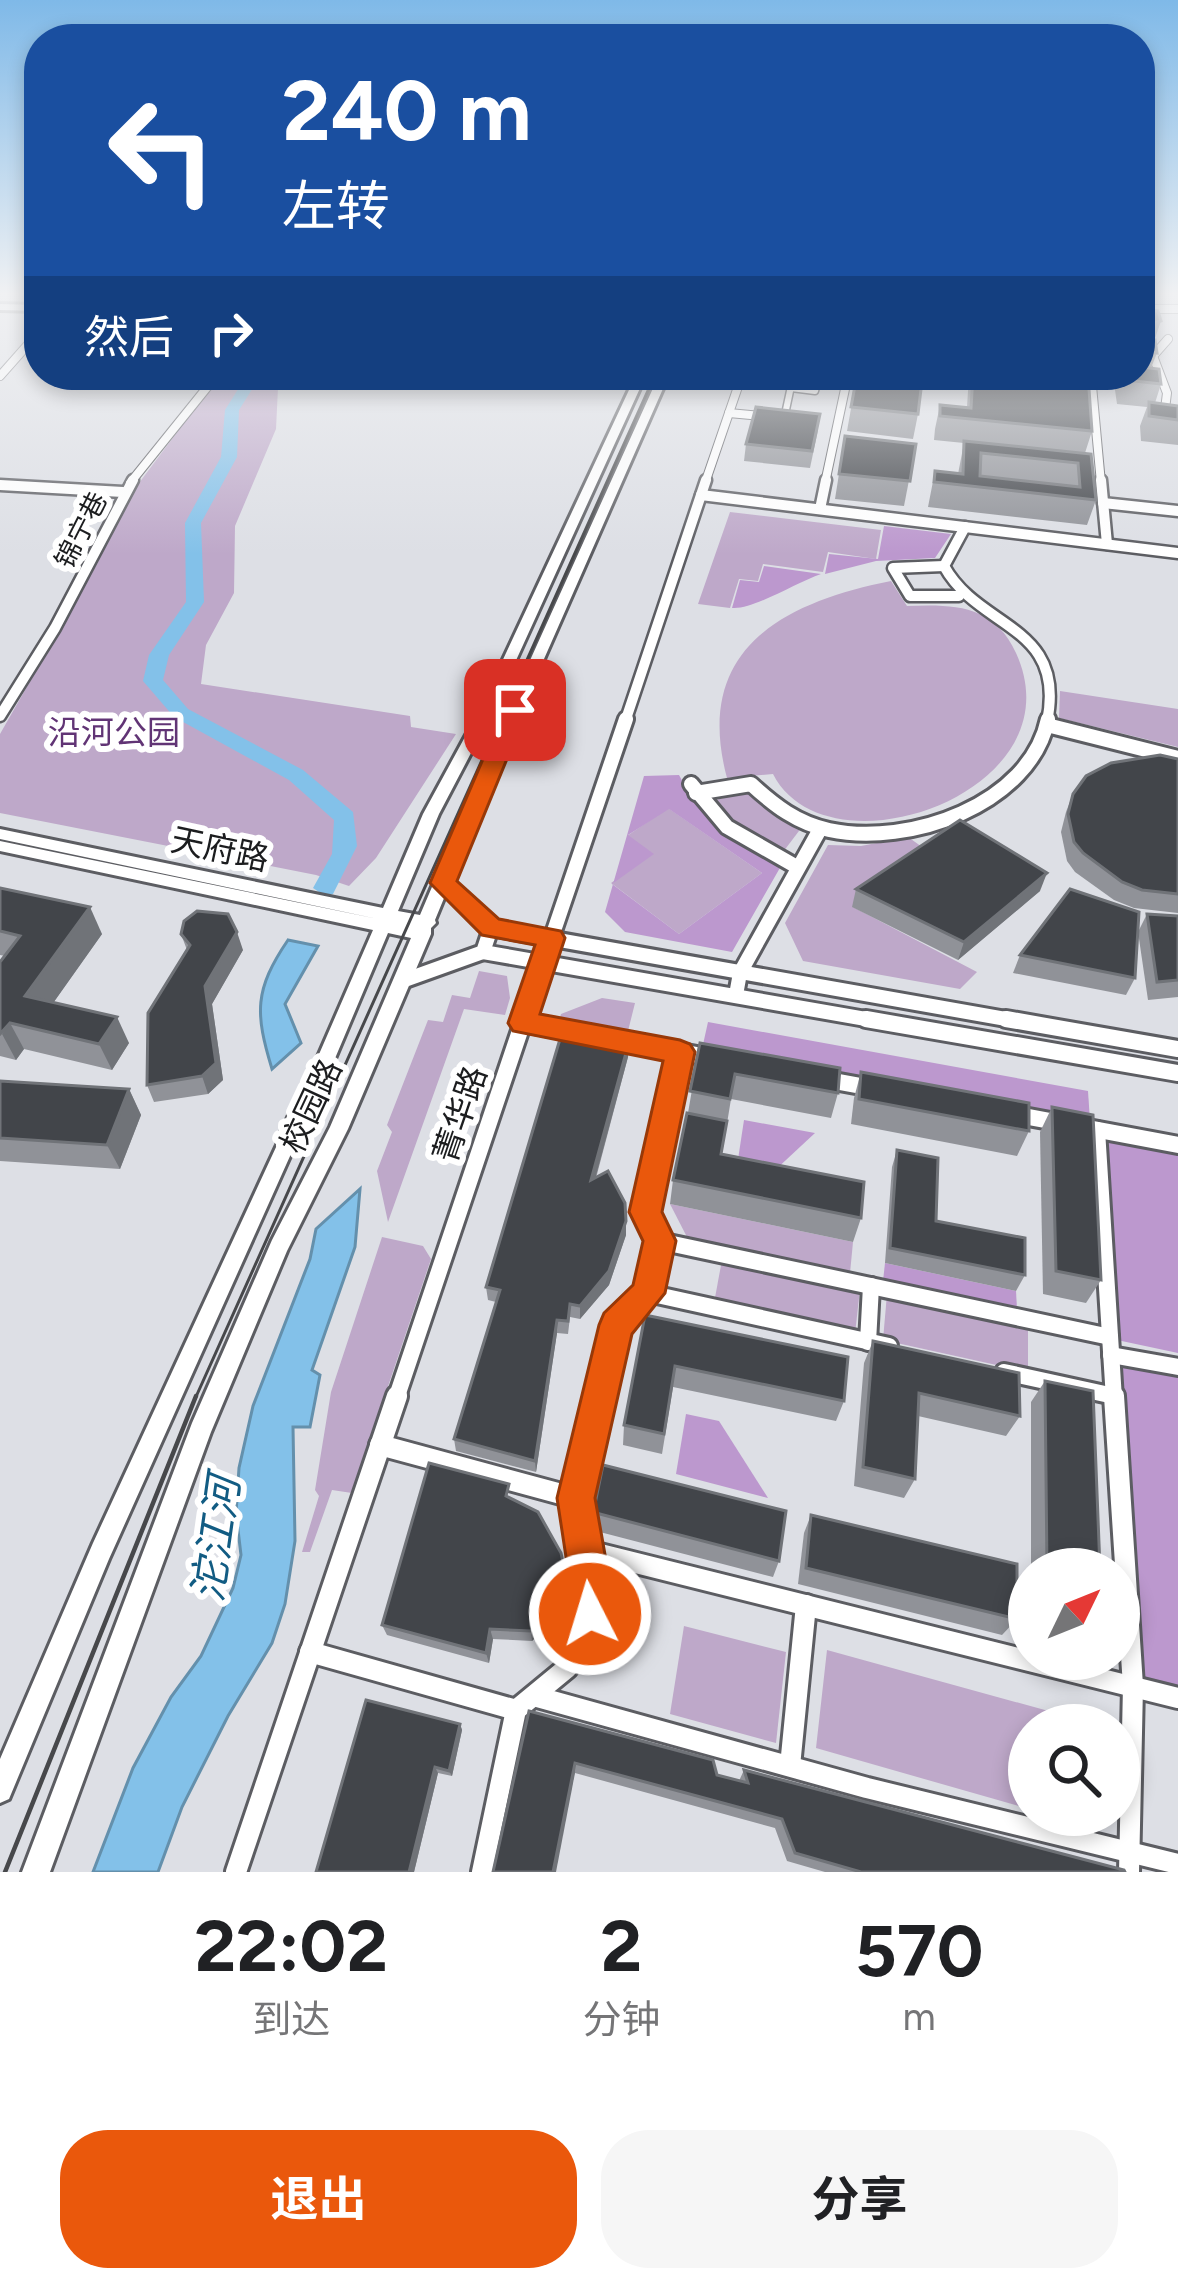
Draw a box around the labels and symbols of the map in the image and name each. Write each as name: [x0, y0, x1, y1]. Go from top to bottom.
street label: 锦宁巷: [48, 486, 114, 574]
pin: [464, 659, 566, 761]
park label: 沿河公园: [48, 713, 180, 752]
street label: 天府路: [168, 820, 272, 878]
street label: 校园路: [272, 1053, 350, 1159]
street label: 菁华路: [425, 1061, 495, 1167]
water label: 沱江河: [182, 1466, 251, 1605]
north arrow: [1008, 1548, 1140, 1680]
position arrow: [527, 1551, 653, 1677]

